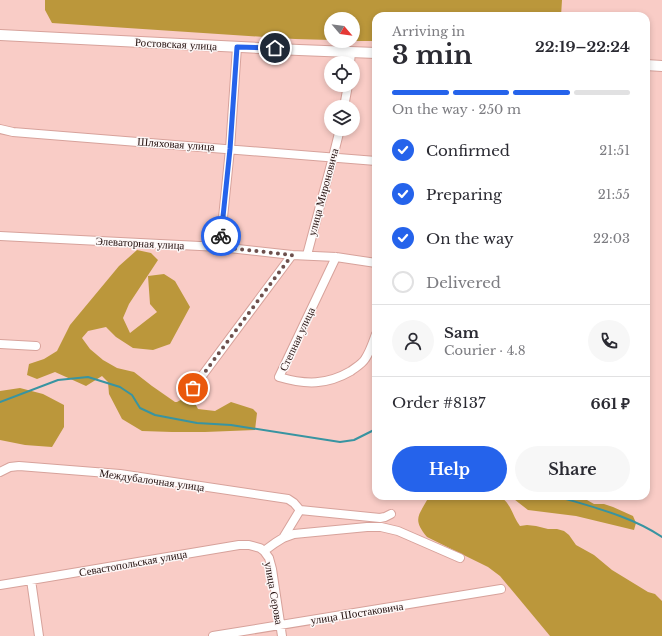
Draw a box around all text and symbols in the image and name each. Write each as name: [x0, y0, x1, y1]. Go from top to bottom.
north arrow: [324, 12, 360, 48]
map controls: [324, 12, 360, 136]
text: Arriving in: [392, 23, 465, 40]
pin: [258, 31, 292, 65]
street label: Ростовская улица: [135, 35, 217, 53]
icon: home: [264, 37, 286, 59]
text: 22:19–22:24: [535, 37, 630, 56]
text: 3 min: [392, 39, 473, 71]
button: locate: [324, 56, 360, 92]
button: layers: [324, 100, 360, 136]
text: On the way · 250 m: [392, 101, 521, 118]
street label: Шляховая улица: [137, 134, 215, 154]
icon: check: [392, 139, 414, 161]
text: Confirmed: [426, 141, 510, 160]
text: 21:51: [599, 142, 630, 159]
street label: улица Мироновича: [305, 147, 341, 237]
icon: check: [392, 183, 414, 205]
text: Preparing: [426, 185, 502, 204]
text: 21:55: [598, 186, 630, 203]
courier: [201, 216, 241, 256]
icon: bike: [210, 225, 232, 247]
icon: check: [392, 227, 414, 249]
text: On the way: [426, 229, 514, 248]
text: 22:03: [593, 230, 630, 247]
street label: Элеваторная улица: [95, 234, 185, 252]
text: Delivered: [426, 273, 501, 292]
street label: Степная улица: [276, 305, 318, 373]
button: person: [392, 320, 434, 362]
button: phone: [588, 320, 630, 362]
text: Sam: [444, 323, 479, 342]
text: Courier · 4.8: [444, 342, 526, 359]
pin: [176, 371, 210, 405]
icon: bag: [182, 377, 204, 399]
text: Order #8137: [392, 393, 486, 412]
text: 661 ₽: [591, 394, 630, 413]
button: Help: [392, 446, 507, 492]
button: Share: [515, 446, 630, 492]
street label: Междубалочная улица: [99, 466, 206, 494]
street label: Севастопольская улица: [78, 547, 188, 579]
street label: улица Серова: [262, 560, 286, 626]
street label: улица Шостаковича: [310, 599, 404, 627]

